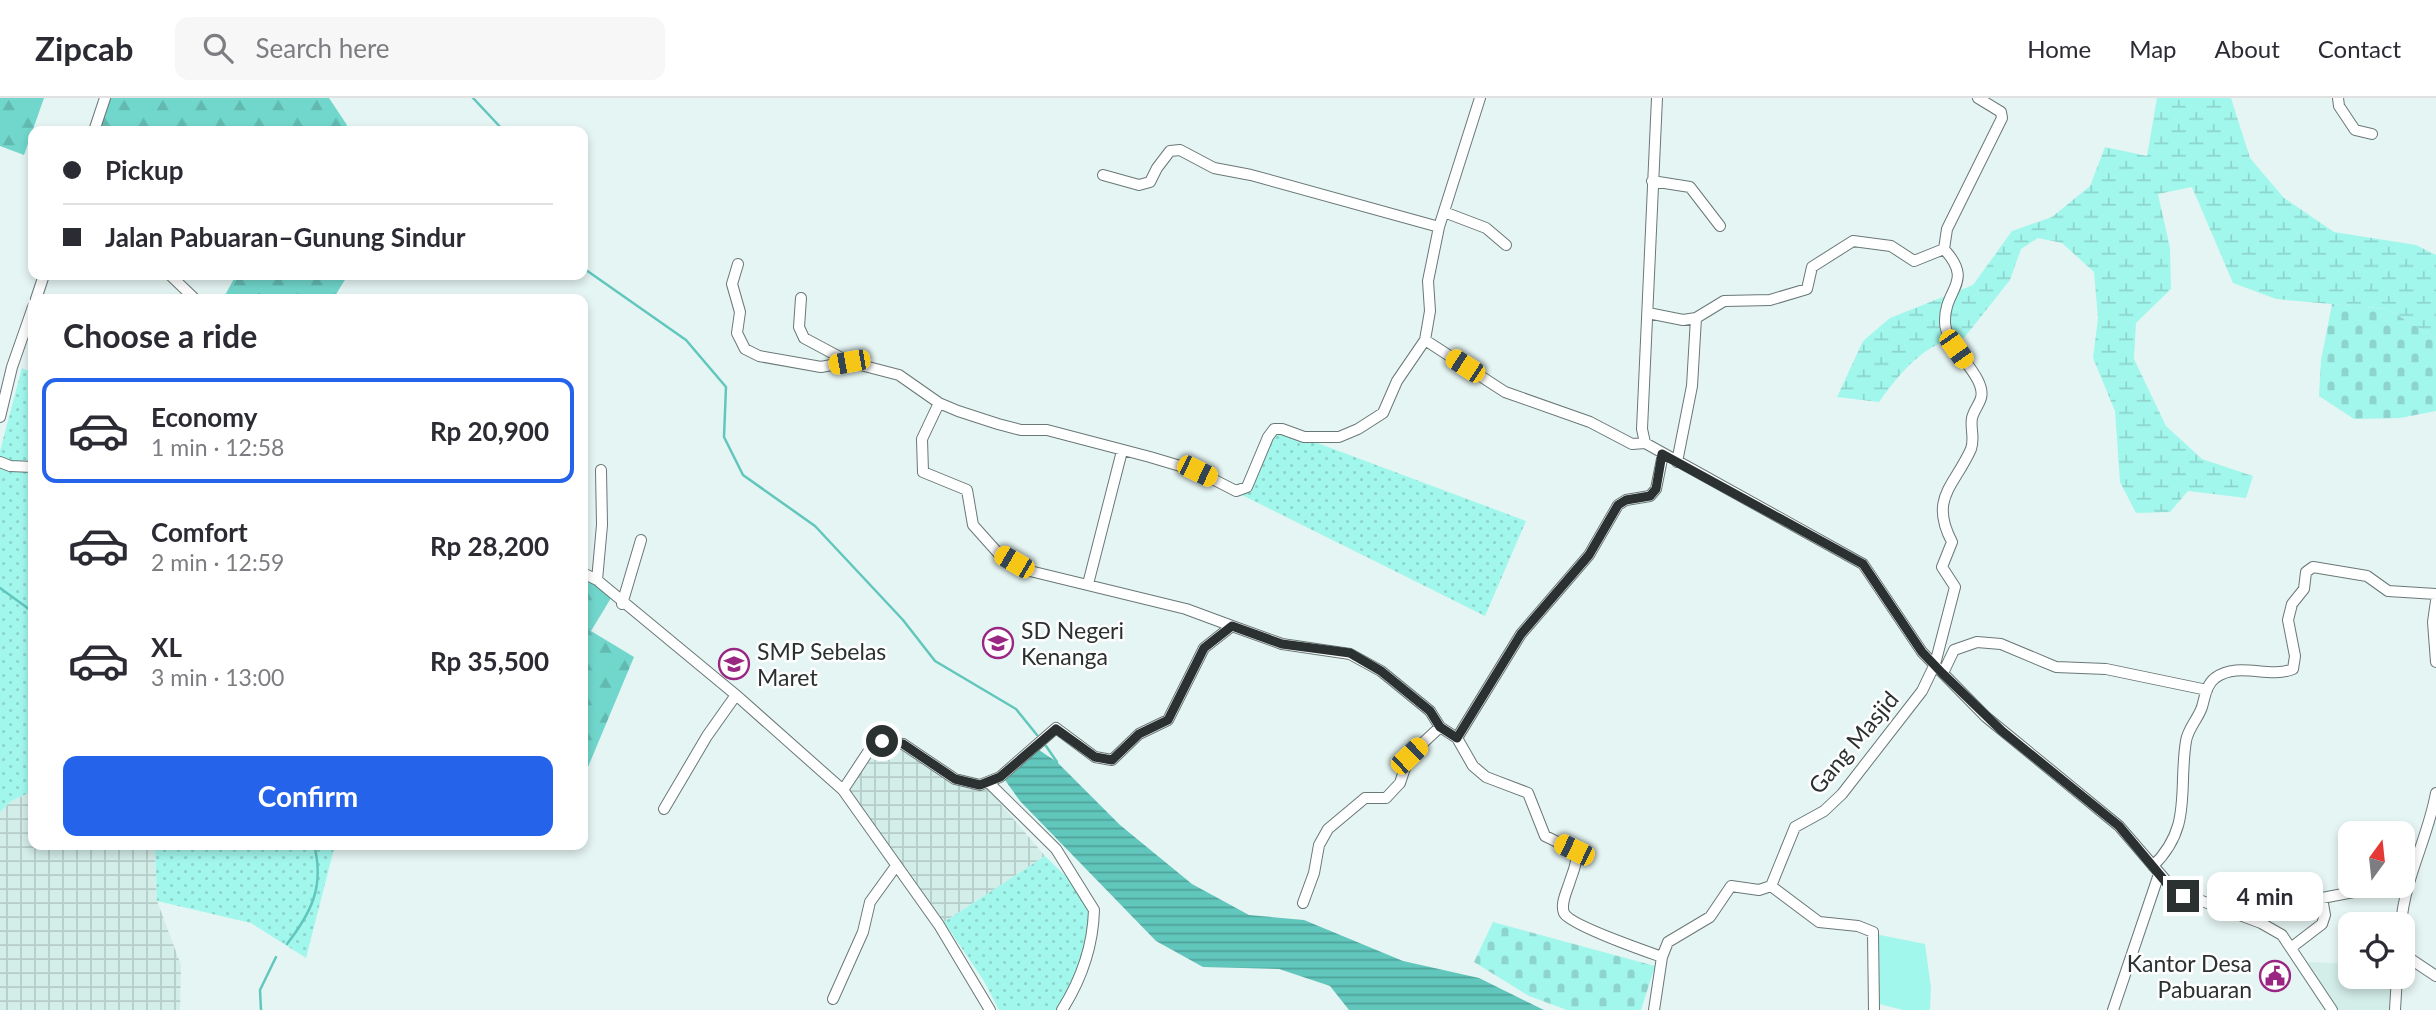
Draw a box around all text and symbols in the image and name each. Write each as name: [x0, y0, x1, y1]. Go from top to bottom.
search box: [175, 17, 665, 80]
text: Zipcab: [35, 28, 133, 68]
icon: search: [199, 29, 237, 67]
text: Search here: [255, 32, 390, 64]
text: Home: [2027, 34, 2091, 63]
text: Map: [2129, 34, 2177, 63]
text: About: [2215, 34, 2280, 63]
text: Contact: [2318, 34, 2401, 63]
text: Pickup: [105, 154, 184, 186]
text: Jalan Pabuaran–Gunung Sindur: [105, 221, 465, 253]
text: Choose a ride: [63, 316, 257, 355]
car: [1936, 326, 1977, 372]
car: [1442, 346, 1489, 386]
car: [827, 348, 872, 376]
icon: car: [67, 399, 130, 462]
text: Economy: [151, 401, 257, 433]
text: Rp 20,900: [430, 415, 549, 447]
text: 1 min · 12:58: [151, 433, 284, 461]
car: [1174, 452, 1221, 490]
icon: car: [67, 514, 130, 577]
text: Comfort: [151, 516, 248, 548]
text: Rp 28,200: [430, 530, 549, 562]
car: [991, 542, 1038, 582]
text: 2 min · 12:59: [151, 548, 284, 576]
place label: SD Negeri Kenanga: [1021, 616, 1124, 670]
school or university icon: SD Negeri Kenanga: [981, 626, 1015, 660]
icon: car: [67, 629, 130, 692]
text: XL: [151, 631, 182, 663]
place label: SMP Sebelas Maret: [757, 637, 886, 691]
text: Rp 35,500: [430, 645, 549, 677]
school or university icon: SMP Sebelas Maret: [717, 647, 751, 681]
text: 3 min · 13:00: [151, 663, 284, 691]
street label: Gang Masjid: [1802, 685, 1904, 799]
route start: [866, 725, 898, 757]
car: [1387, 734, 1432, 778]
button: Confirm: [63, 756, 553, 836]
north arrow: [2338, 821, 2415, 898]
map controls: [2338, 821, 2415, 989]
car: [1551, 831, 1598, 869]
callout: 4 min: [2208, 872, 2323, 920]
route end: [2167, 880, 2199, 912]
text: 4 min: [2236, 882, 2294, 910]
button: locate: [2338, 912, 2415, 989]
place label: Kantor Desa Pabuaran: [2127, 949, 2252, 1003]
public building icon: Kantor Desa Pabuaran: [2258, 959, 2292, 993]

